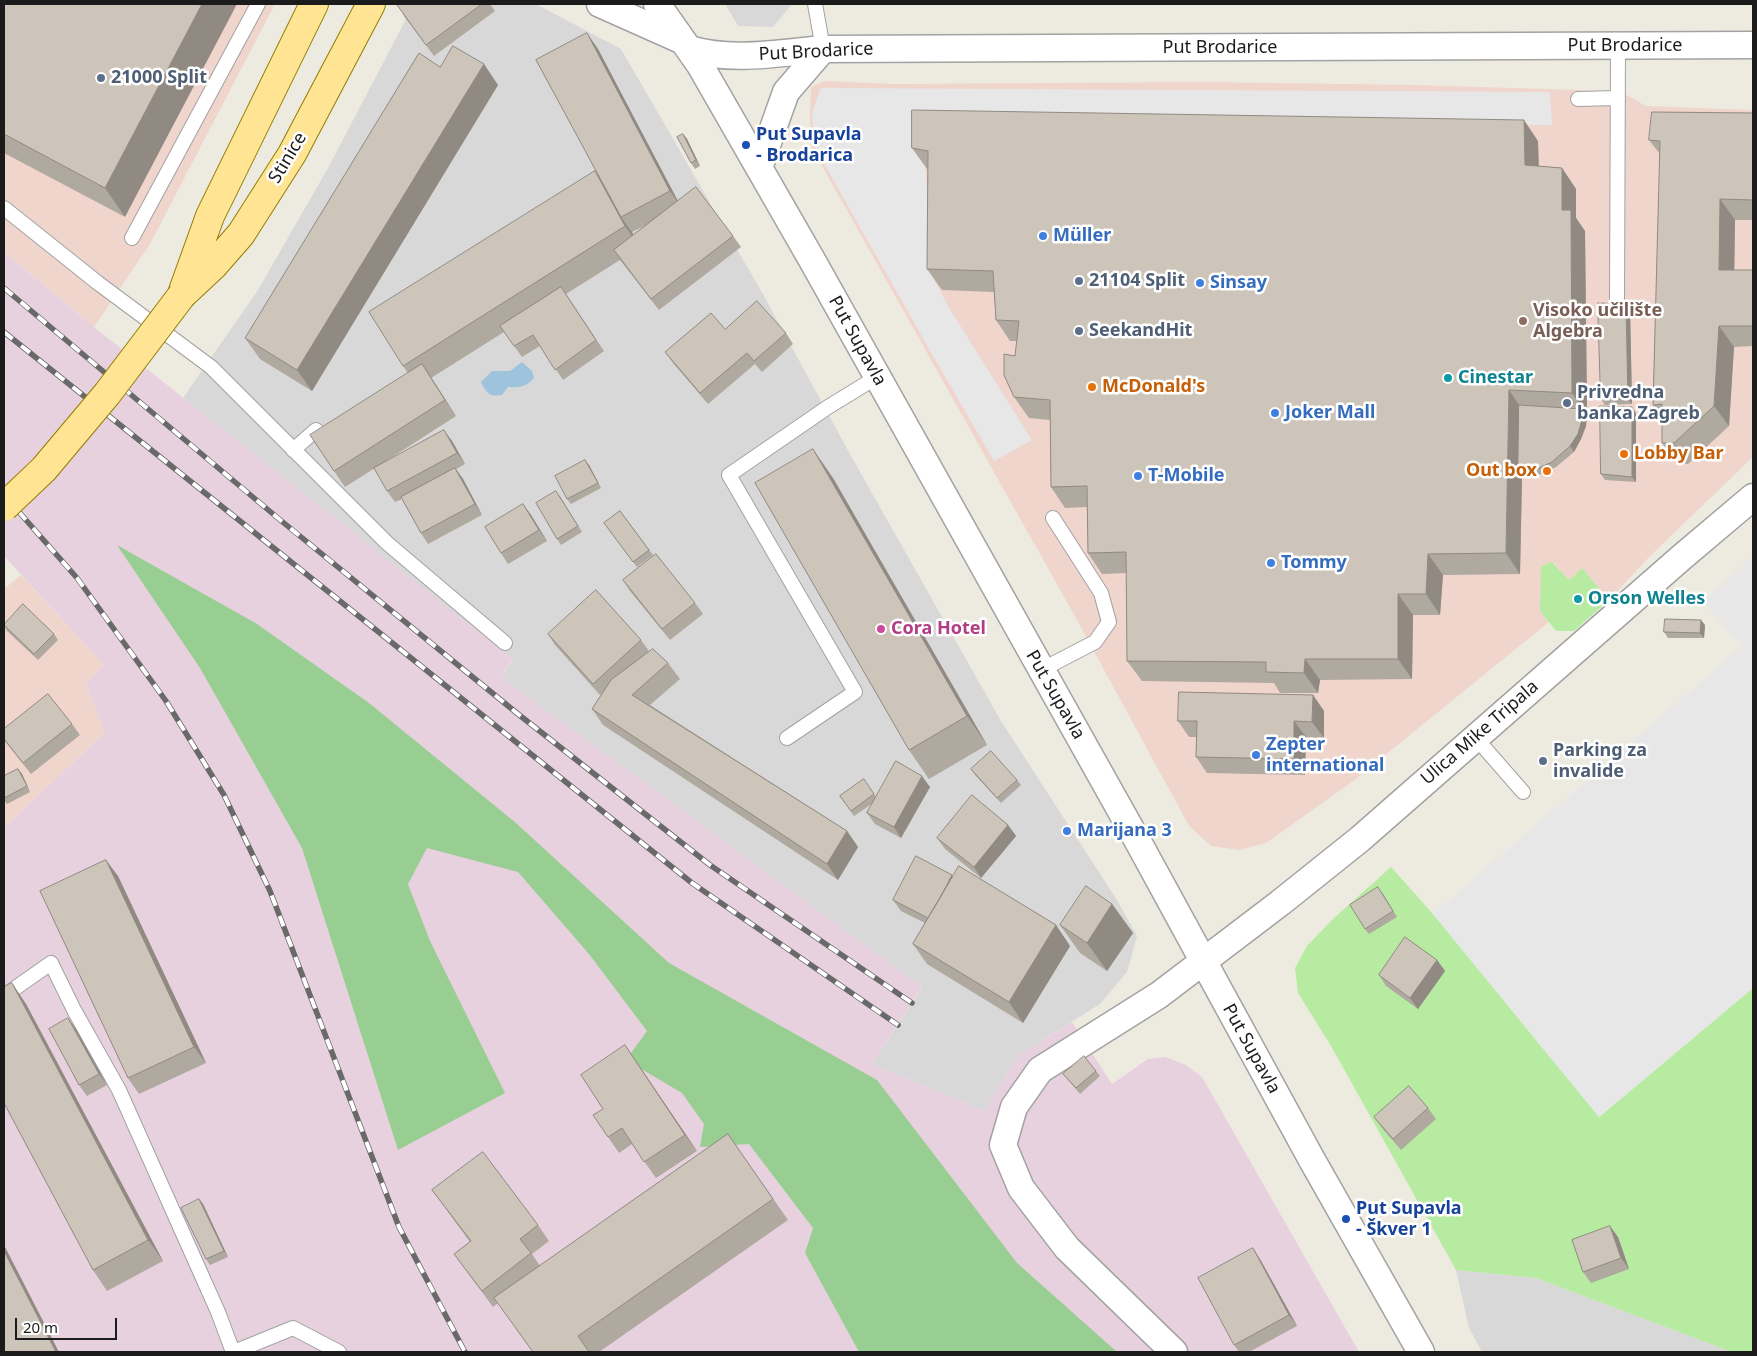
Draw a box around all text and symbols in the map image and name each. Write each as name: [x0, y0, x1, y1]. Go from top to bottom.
street label: Put Brodarice: [1568, 35, 1682, 57]
street label: Put Brodarice: [1163, 37, 1277, 59]
street label: Put Brodarice: [758, 38, 874, 66]
place label: 21000 Split: [111, 67, 207, 89]
marker: 21000 Split: [95, 72, 107, 84]
place label: Put Supavla - Brodarica: [756, 124, 862, 166]
street label: Stinice: [264, 129, 312, 187]
marker: Put Supavla - Brodarica: [740, 139, 752, 151]
place label: Müller: [1053, 225, 1111, 247]
marker: Müller: [1037, 230, 1049, 242]
place label: 21104 Split: [1089, 270, 1185, 292]
place label: Sinsay: [1210, 272, 1267, 294]
marker: 21104 Split: [1073, 275, 1085, 287]
marker: Sinsay: [1194, 277, 1206, 289]
street label: Put Supavla: [823, 292, 891, 390]
place label: Visoko učilište Algebra: [1533, 300, 1662, 342]
marker: Visoko učilište Algebra: [1517, 315, 1529, 327]
place label: SeekandHit: [1089, 320, 1192, 342]
marker: SeekandHit: [1073, 325, 1085, 337]
place label: Cinestar: [1458, 367, 1533, 389]
marker: Cinestar: [1442, 372, 1454, 384]
place label: McDonald's: [1102, 376, 1205, 398]
marker: McDonald's: [1086, 381, 1098, 393]
place label: Privredna banka Zagreb: [1577, 382, 1700, 424]
marker: Privredna banka Zagreb: [1561, 397, 1573, 409]
place label: Joker Mall: [1285, 402, 1375, 424]
marker: Joker Mall: [1269, 407, 1281, 419]
place label: Lobby Bar: [1634, 443, 1723, 465]
marker: Lobby Bar: [1618, 448, 1630, 460]
place label: Out box: [1466, 460, 1537, 482]
place label: T-Mobile: [1148, 465, 1225, 487]
marker: Out box: [1541, 465, 1553, 477]
marker: T-Mobile: [1132, 470, 1144, 482]
place label: Tommy: [1281, 552, 1347, 574]
marker: Tommy: [1265, 557, 1277, 569]
place label: Orson Welles: [1588, 588, 1705, 610]
marker: Orson Welles: [1572, 593, 1584, 605]
place label: Cora Hotel: [891, 618, 986, 640]
marker: Cora Hotel: [875, 623, 887, 635]
street label: Put Supavla: [1021, 647, 1089, 743]
street label: Ulica Mike Tripala: [1417, 676, 1543, 790]
place label: Zepter international: [1266, 734, 1384, 776]
place label: Parking za invalide: [1553, 740, 1647, 782]
marker: Zepter international: [1250, 749, 1262, 761]
marker: Parking za invalide: [1537, 755, 1549, 767]
place label: Marijana 3: [1077, 820, 1172, 842]
marker: Marijana 3: [1061, 825, 1073, 837]
street label: Put Supavla: [1217, 1000, 1285, 1098]
place label: Put Supavla - Škver 1: [1356, 1198, 1462, 1240]
marker: Put Supavla - Škver 1: [1340, 1213, 1352, 1225]
scale bar: [18, 1308, 120, 1340]
text: 20 m: [23, 1317, 58, 1337]

